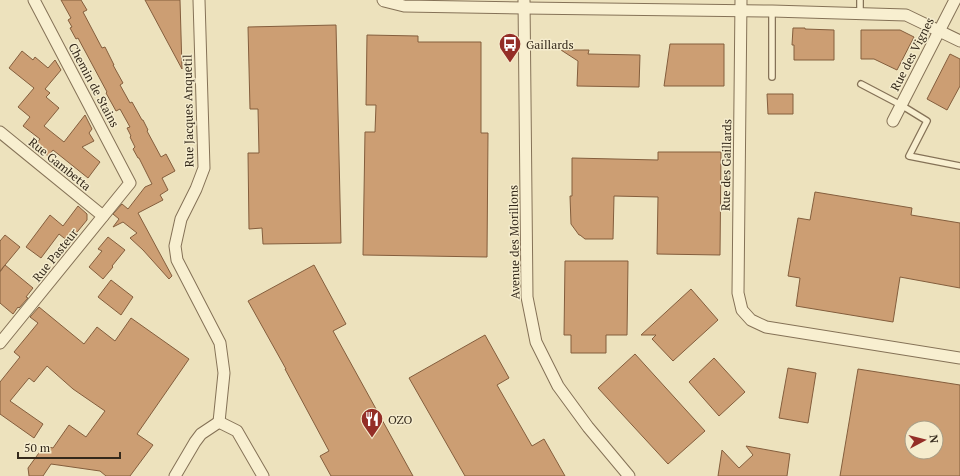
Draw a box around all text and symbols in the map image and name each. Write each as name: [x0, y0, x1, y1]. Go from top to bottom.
street label: Rue des Vignes: [887, 15, 937, 93]
bus stop icon: Gaillards: [497, 31, 523, 64]
place label: Gaillards: [526, 37, 574, 52]
street label: Chemin de Stains: [65, 40, 123, 130]
street label: Rue Jacques Anquetil: [180, 54, 196, 168]
street label: Rue des Gaillards: [718, 119, 734, 211]
street label: Rue Gambetta: [26, 134, 94, 194]
street label: Avenue des Morillons: [506, 185, 522, 299]
street label: Rue Pasteur: [29, 225, 81, 285]
restaurant icon: OZO: [359, 406, 385, 439]
place label: OZO: [388, 412, 413, 427]
north arrow: [904, 420, 944, 460]
scale bar: [18, 434, 120, 460]
text: N: [926, 434, 941, 444]
text: 50 m: [24, 440, 51, 455]

